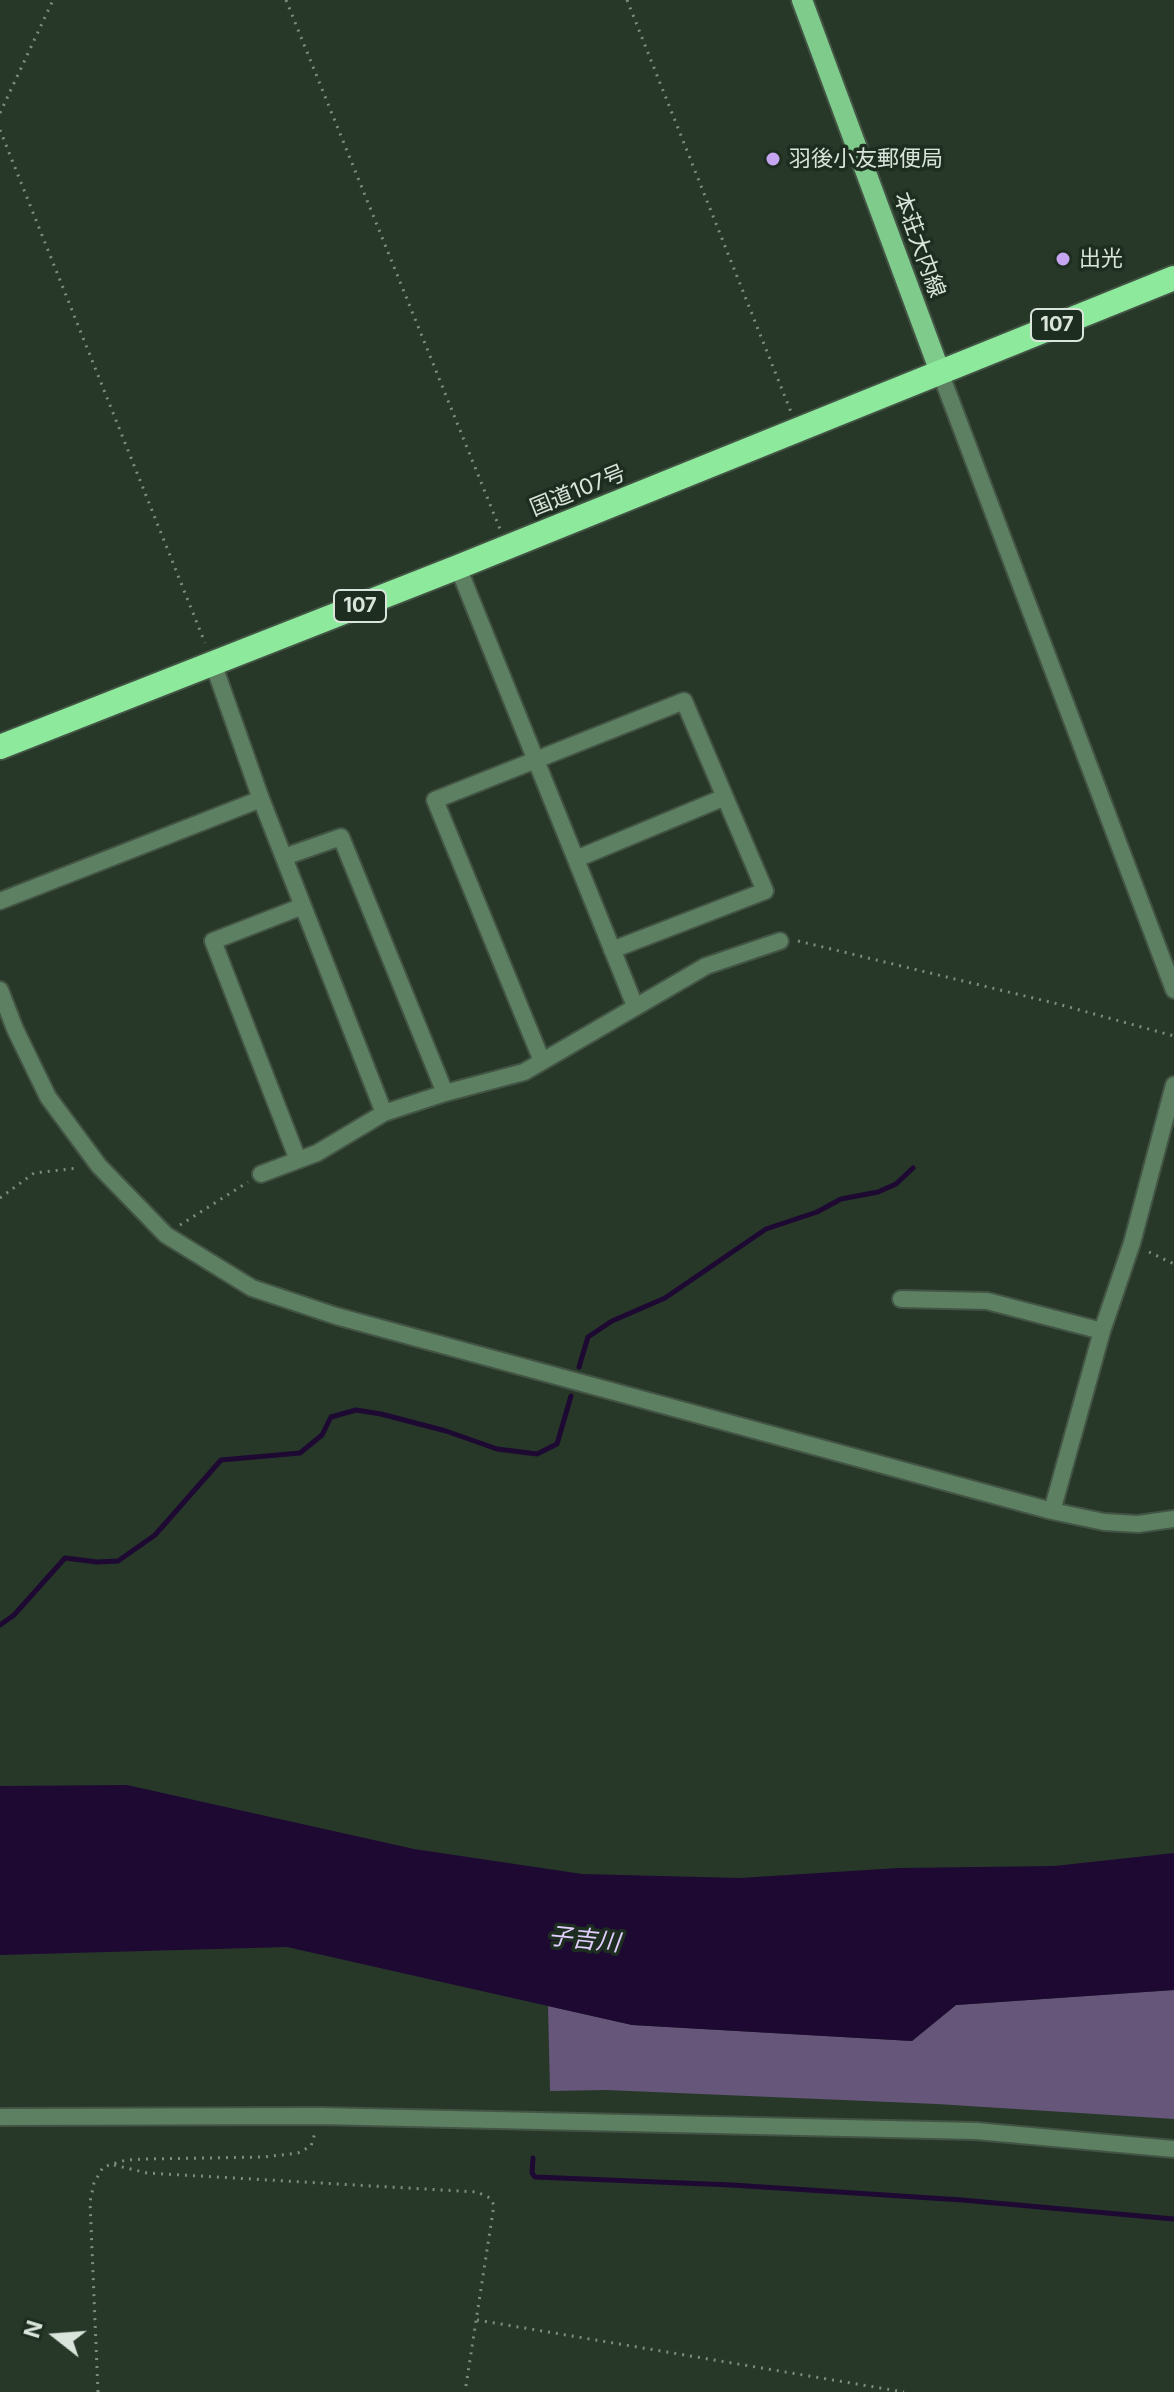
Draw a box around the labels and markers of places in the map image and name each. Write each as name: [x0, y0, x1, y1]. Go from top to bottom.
place label: 羽後小友郵便局: [789, 146, 943, 172]
marker: 羽後小友郵便局: [764, 150, 782, 168]
place label: 出光: [1079, 246, 1123, 272]
marker: 出光: [1054, 250, 1072, 268]

